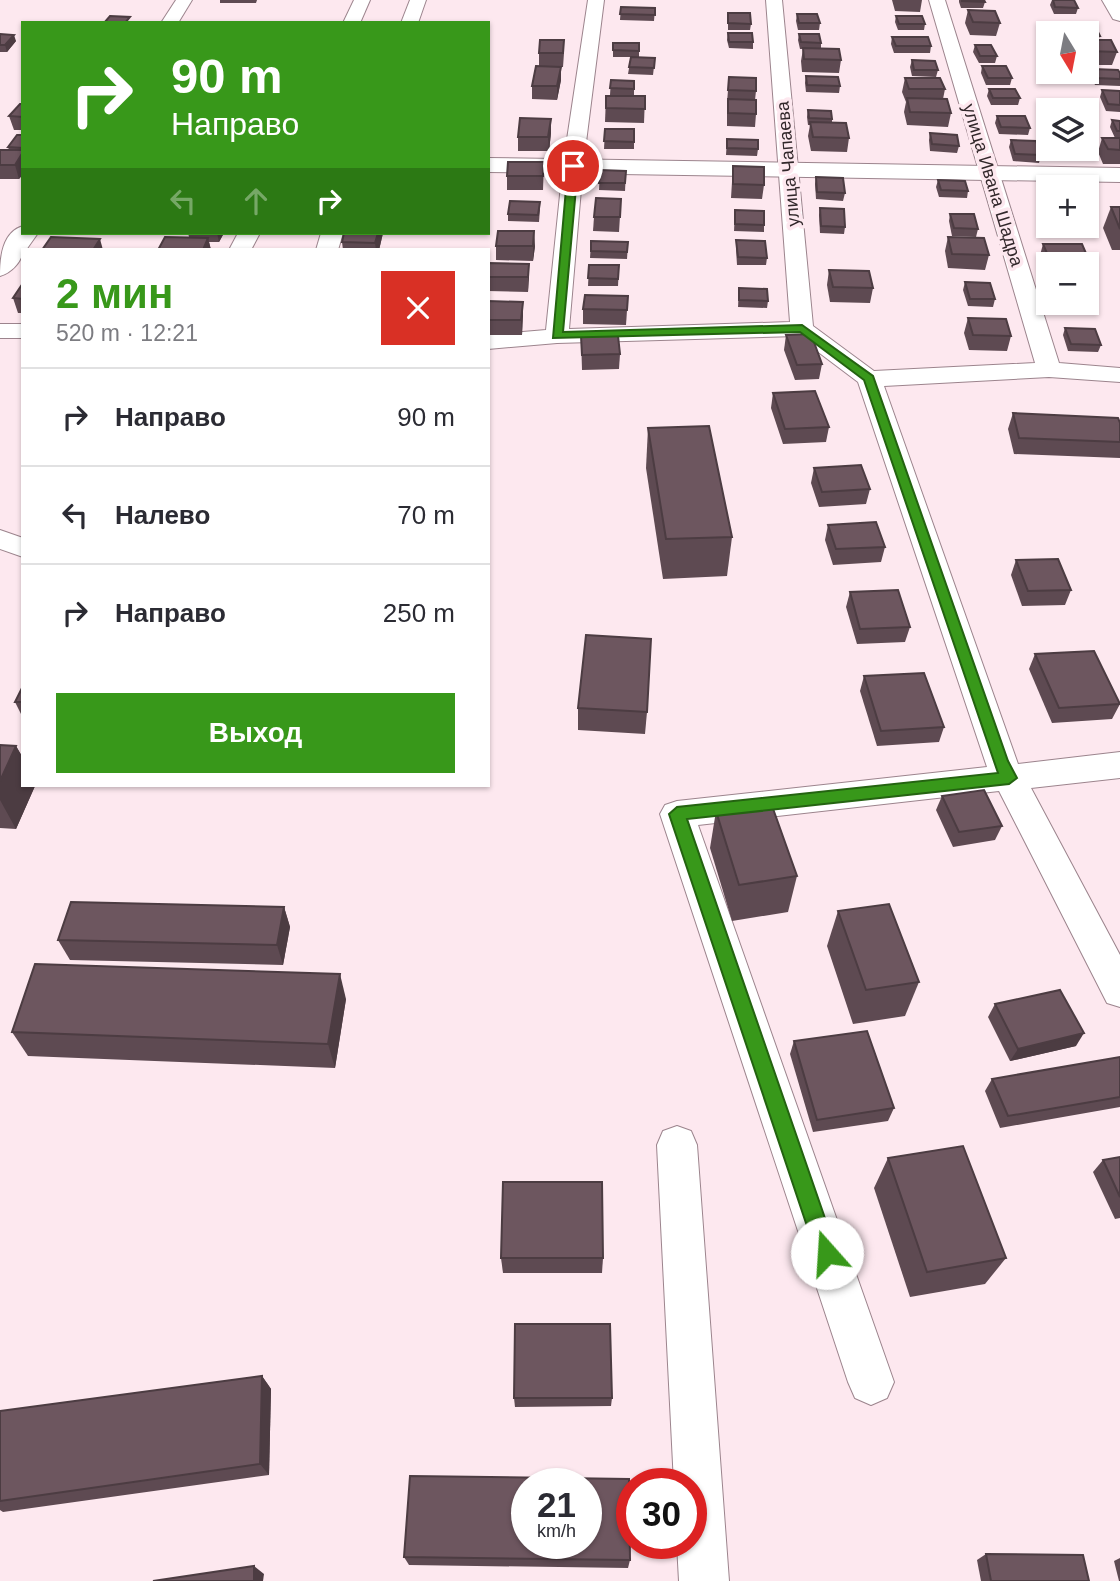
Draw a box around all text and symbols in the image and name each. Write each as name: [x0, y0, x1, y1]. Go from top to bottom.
north arrow: [1036, 21, 1099, 84]
map controls: [1036, 21, 1099, 315]
icon: right: [56, 49, 147, 140]
text: 90 m: [171, 49, 283, 103]
button: layers: [1036, 98, 1099, 161]
street label: улица Чапаева: [772, 100, 803, 227]
street label: улица Ивана Шадра: [959, 101, 1028, 270]
text: Направо: [171, 106, 299, 142]
pin: [543, 136, 603, 196]
icon: arrive: [554, 147, 592, 185]
button: +: [1036, 175, 1099, 238]
icon: left: [164, 182, 202, 220]
icon: ahead: [237, 182, 275, 220]
icon: right: [310, 182, 348, 220]
button: −: [1036, 252, 1099, 315]
text: 2 мин: [56, 270, 173, 317]
button: close: [381, 271, 455, 345]
text: 520 m · 12:21: [56, 320, 198, 346]
icon: right: [56, 398, 94, 436]
text: Направо: [115, 402, 226, 432]
text: 90 m: [397, 402, 455, 432]
icon: left: [56, 496, 94, 534]
text: Налево: [115, 500, 210, 530]
text: 70 m: [397, 500, 455, 530]
icon: right: [56, 594, 94, 632]
text: Направо: [115, 598, 226, 628]
text: 250 m: [383, 598, 455, 628]
button: Выход: [56, 693, 455, 773]
position arrow: [790, 1216, 864, 1290]
speed limit sign: 30: [616, 1468, 707, 1559]
text: 21: [537, 1485, 576, 1524]
text: km/h: [537, 1521, 576, 1541]

